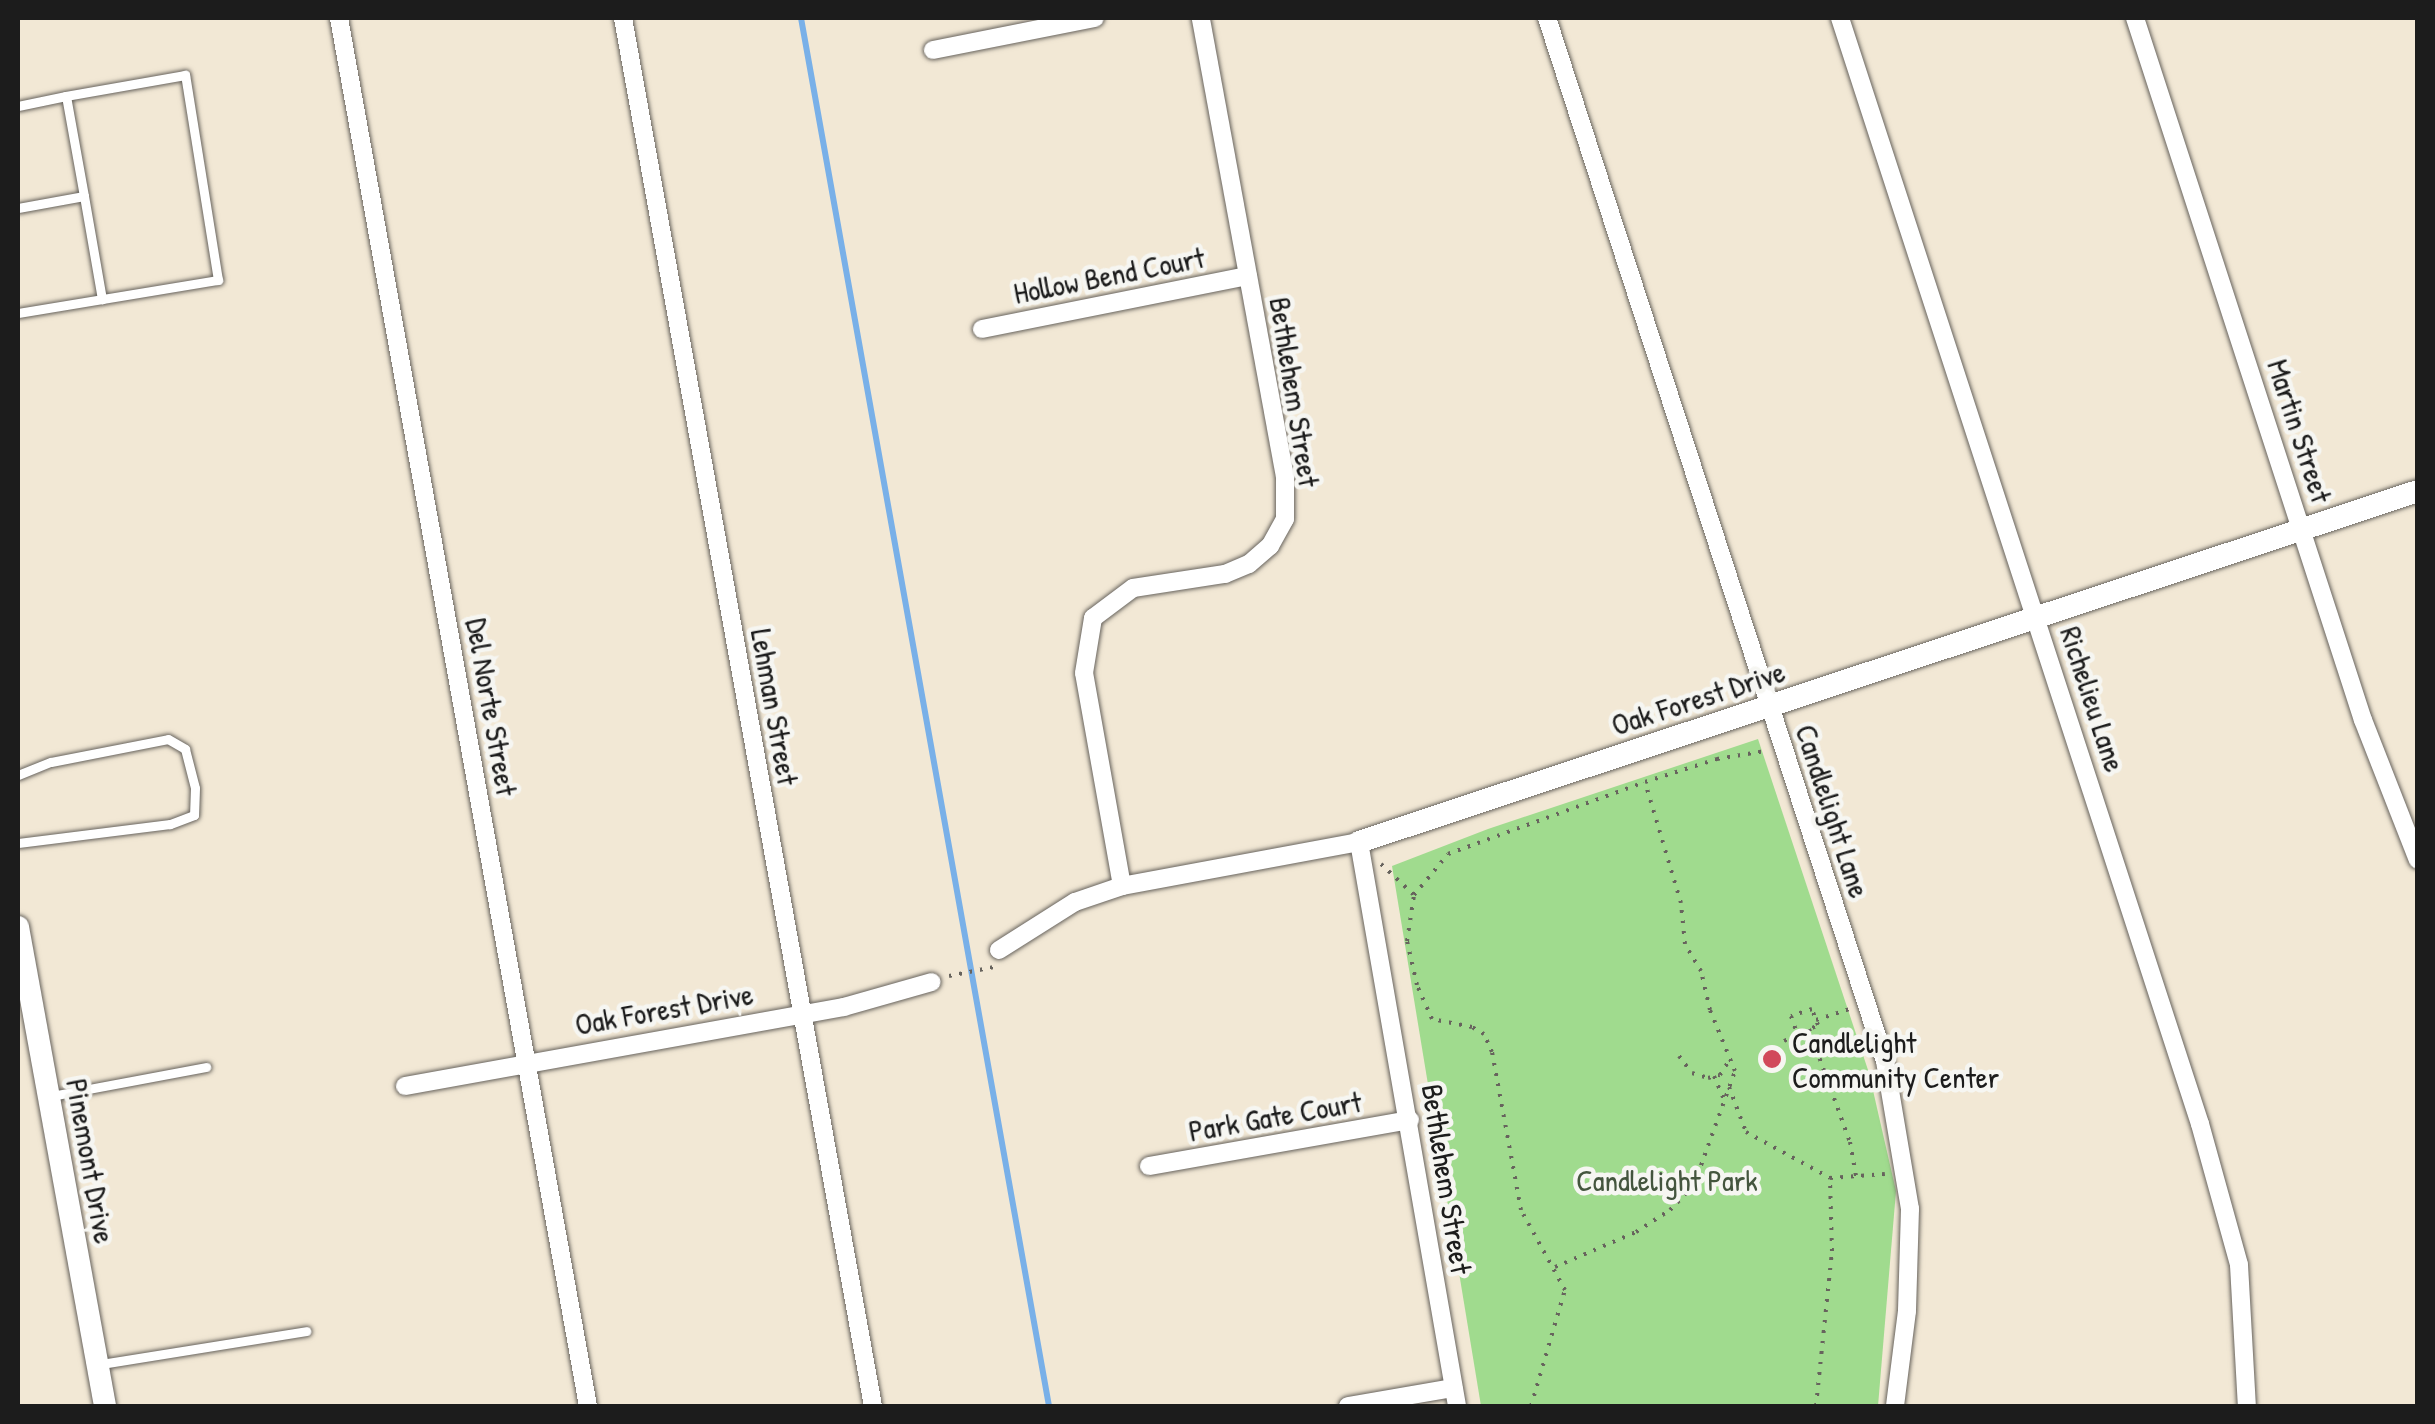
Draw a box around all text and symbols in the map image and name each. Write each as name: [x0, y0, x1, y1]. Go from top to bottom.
street label: Hollow Bend Court: [1011, 239, 1207, 311]
street label: Bethlehem Street: [1262, 295, 1328, 489]
street label: Martin Street: [2260, 355, 2340, 507]
street label: Del Norte Street: [459, 615, 525, 799]
street label: Richelieu Lane: [2053, 622, 2133, 776]
street label: Lehman Street: [744, 626, 806, 788]
street label: Oak Forest Drive: [1607, 653, 1789, 743]
street label: Candlelight Lane: [1788, 720, 1878, 902]
street label: Oak Forest Drive: [572, 976, 756, 1042]
place label: Candlelight Community Center: [1792, 1024, 1999, 1094]
marker: Candlelight Community Center: [1761, 1048, 1783, 1070]
street label: Pinemont Drive: [59, 1076, 123, 1246]
street label: Bethlehem Street: [1414, 1082, 1480, 1276]
street label: Park Gate Court: [1186, 1083, 1364, 1149]
park label: Candlelight Park: [1576, 1162, 1758, 1198]

